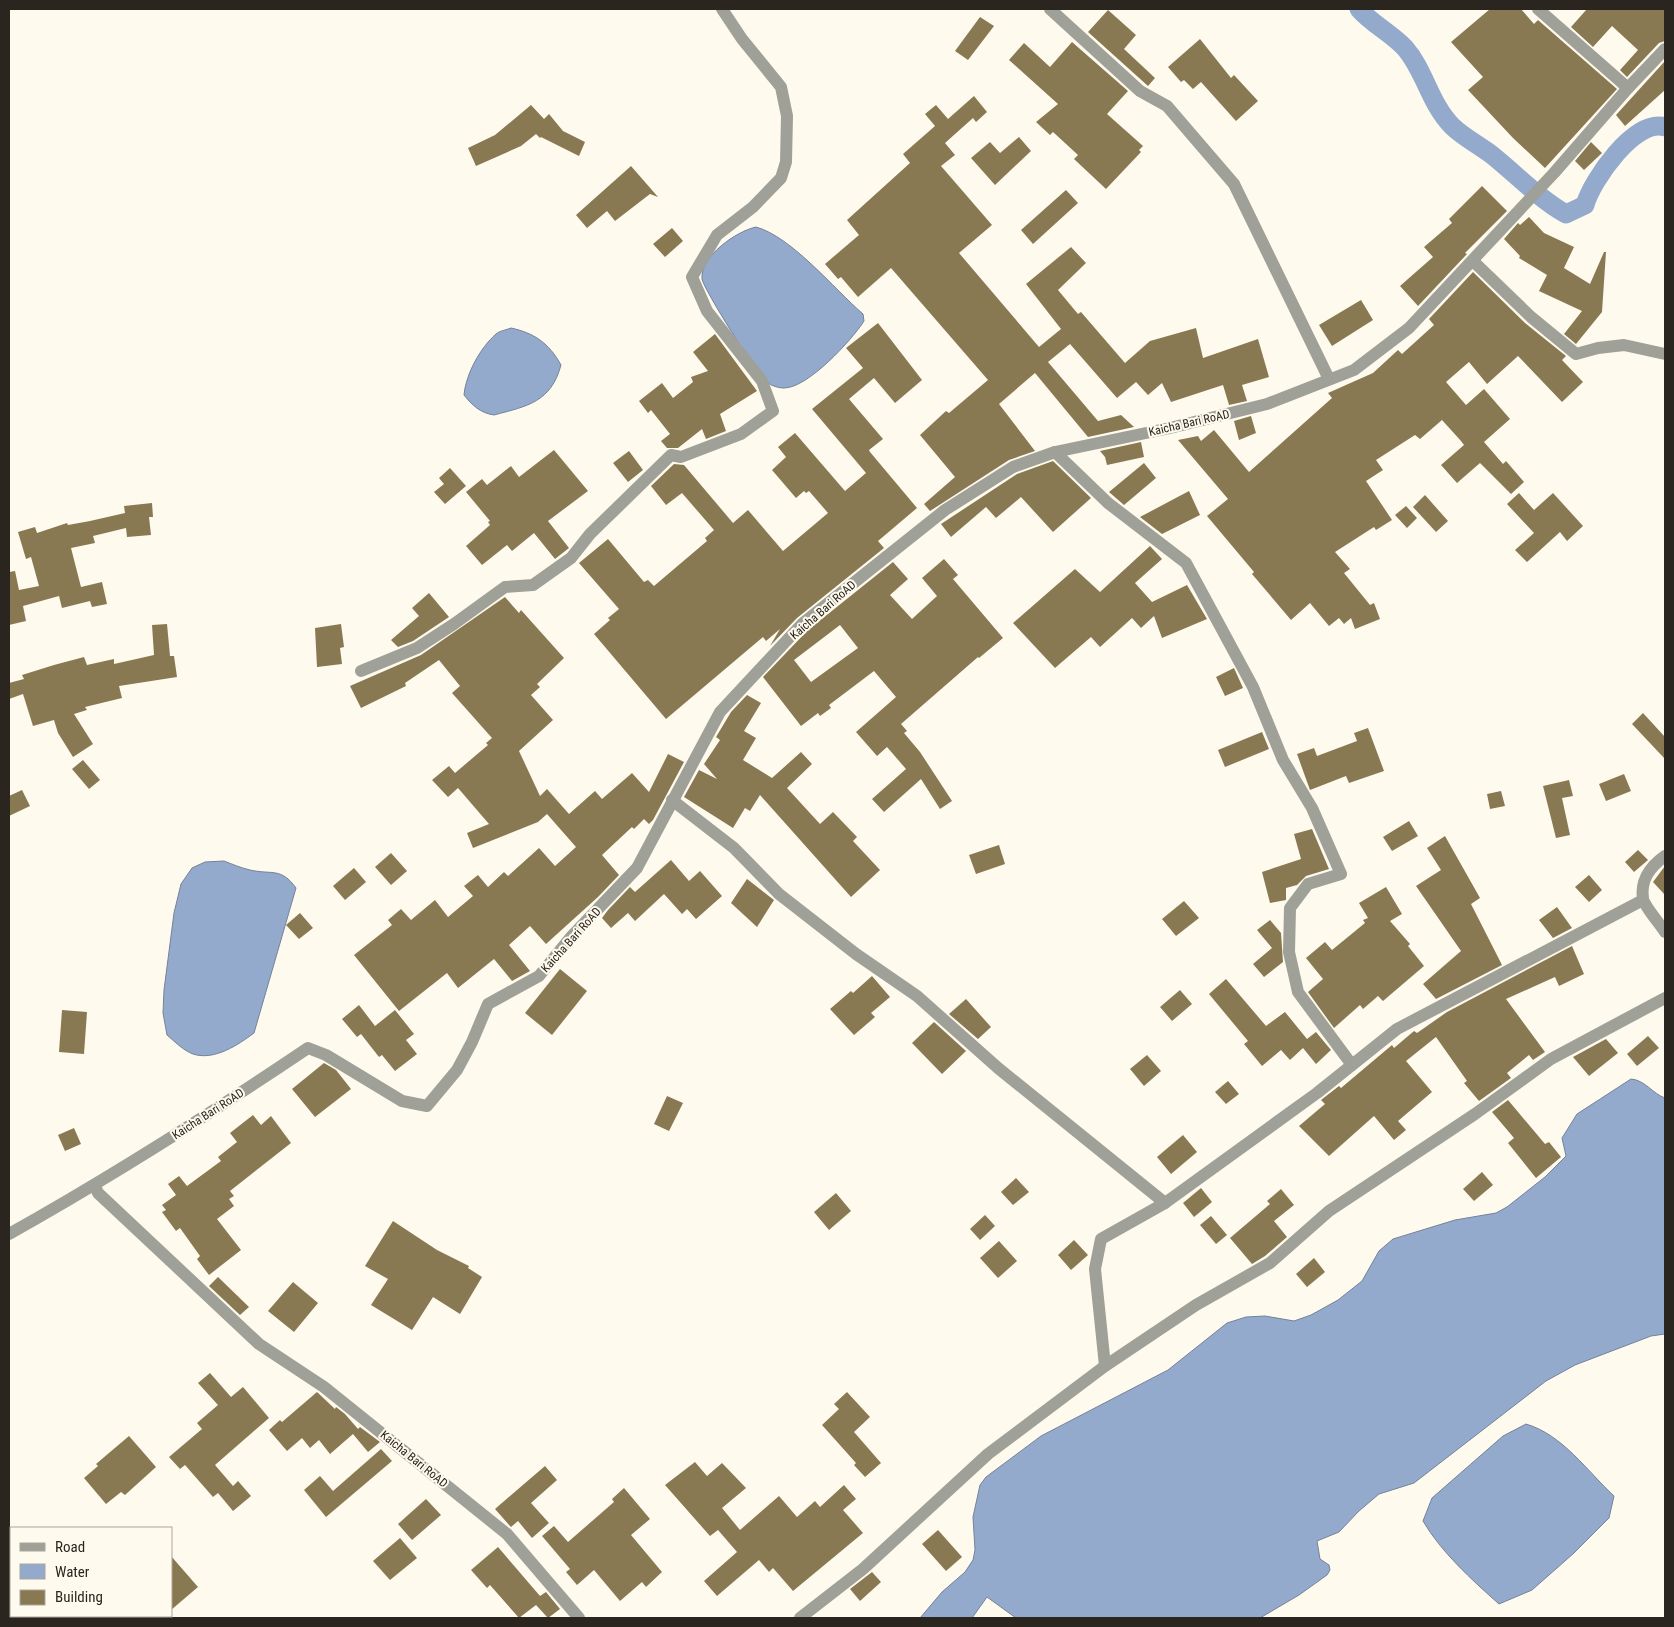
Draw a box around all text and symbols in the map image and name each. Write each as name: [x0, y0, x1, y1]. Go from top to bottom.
street label: Kaicha Bari RoAD: [1147, 407, 1231, 439]
street label: Kaicha Bari RoAD: [787, 578, 859, 642]
street label: Kaicha Bari RoAD: [538, 905, 604, 975]
street label: Kaicha Bari RoAD: [170, 1086, 247, 1142]
street label: Kaicha Bari RoAD: [378, 1428, 451, 1490]
legend: [10, 1527, 172, 1617]
text: Road: [55, 1538, 85, 1556]
text: Water: [55, 1563, 90, 1581]
text: Building: [55, 1588, 103, 1606]

